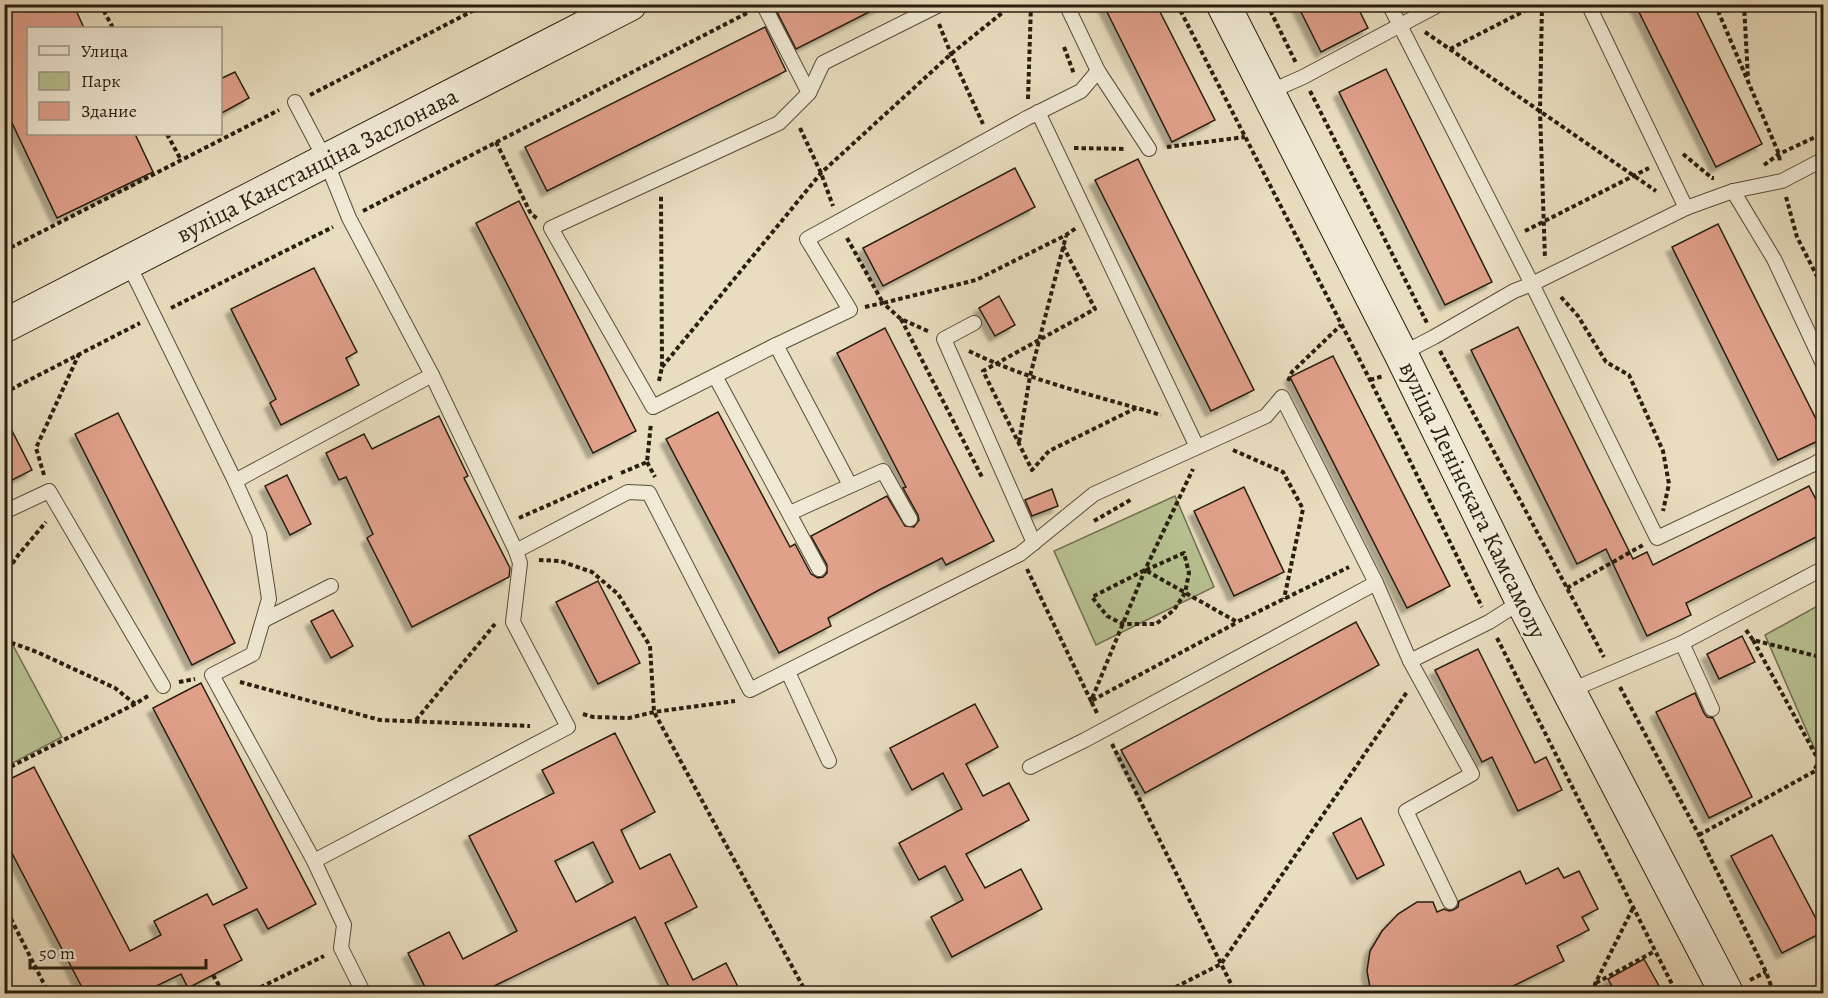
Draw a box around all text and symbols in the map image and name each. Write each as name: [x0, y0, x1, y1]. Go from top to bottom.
legend: [27, 27, 222, 135]
text: Улица: [81, 39, 129, 63]
text: Парк: [81, 69, 121, 93]
street label: вуліца Канстанціна Заслонава: [171, 80, 463, 250]
text: Здание: [81, 99, 137, 123]
street label: вуліца Ленінскага Камсамолу: [1392, 356, 1554, 644]
scale bar: [30, 932, 206, 970]
text: 50 m: [39, 941, 75, 965]

